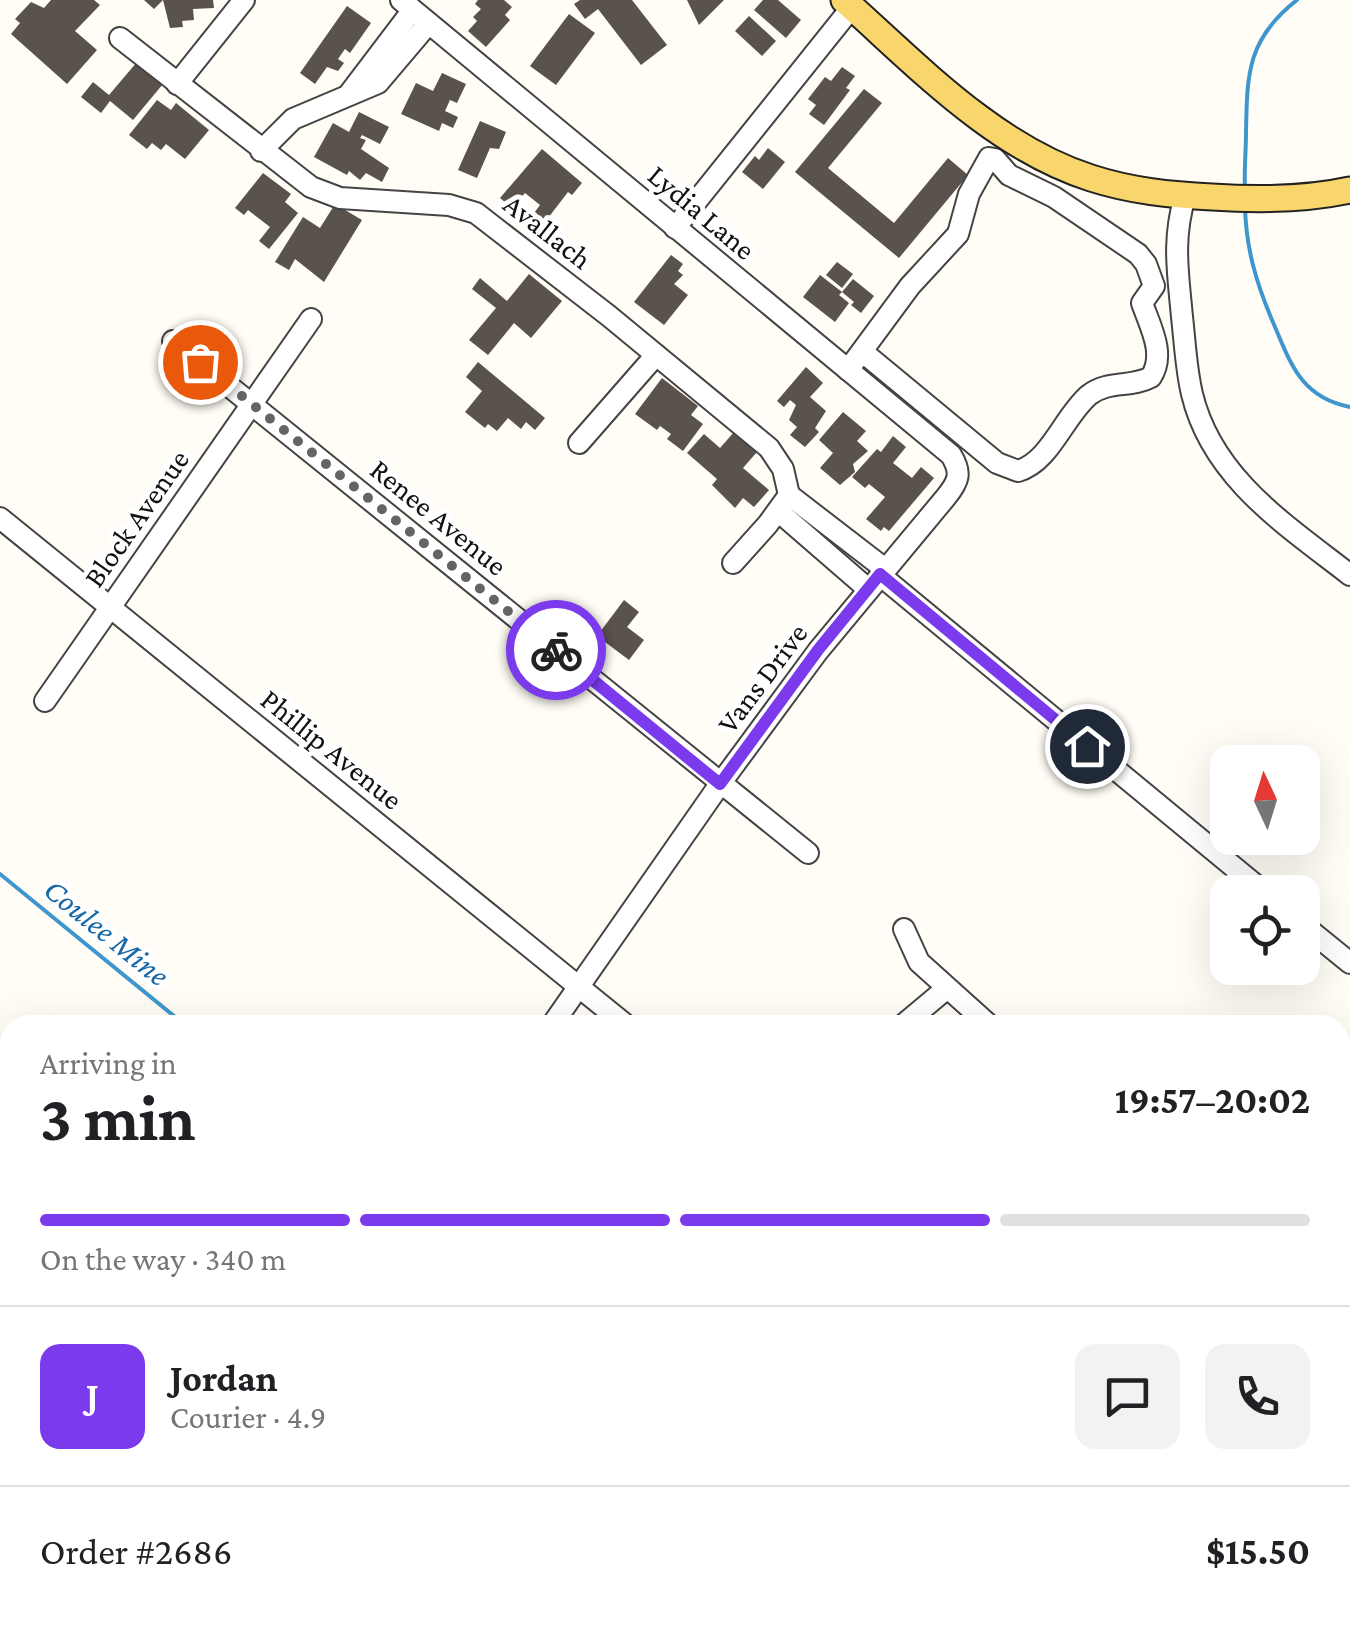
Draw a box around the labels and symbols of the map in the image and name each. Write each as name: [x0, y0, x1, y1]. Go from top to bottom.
street label: Lydia Lane: [641, 158, 762, 267]
street label: Avallach: [498, 187, 598, 275]
pin: [158, 320, 243, 405]
street label: Block Avenue: [77, 443, 195, 593]
street label: Renee Avenue: [364, 452, 514, 582]
courier: [506, 600, 606, 700]
street label: Vans Drive: [710, 617, 814, 739]
street label: Phillip Avenue: [254, 682, 409, 817]
pin: [1045, 704, 1130, 789]
north arrow: [1210, 745, 1320, 855]
water label: Coulee Mine: [37, 871, 177, 993]

